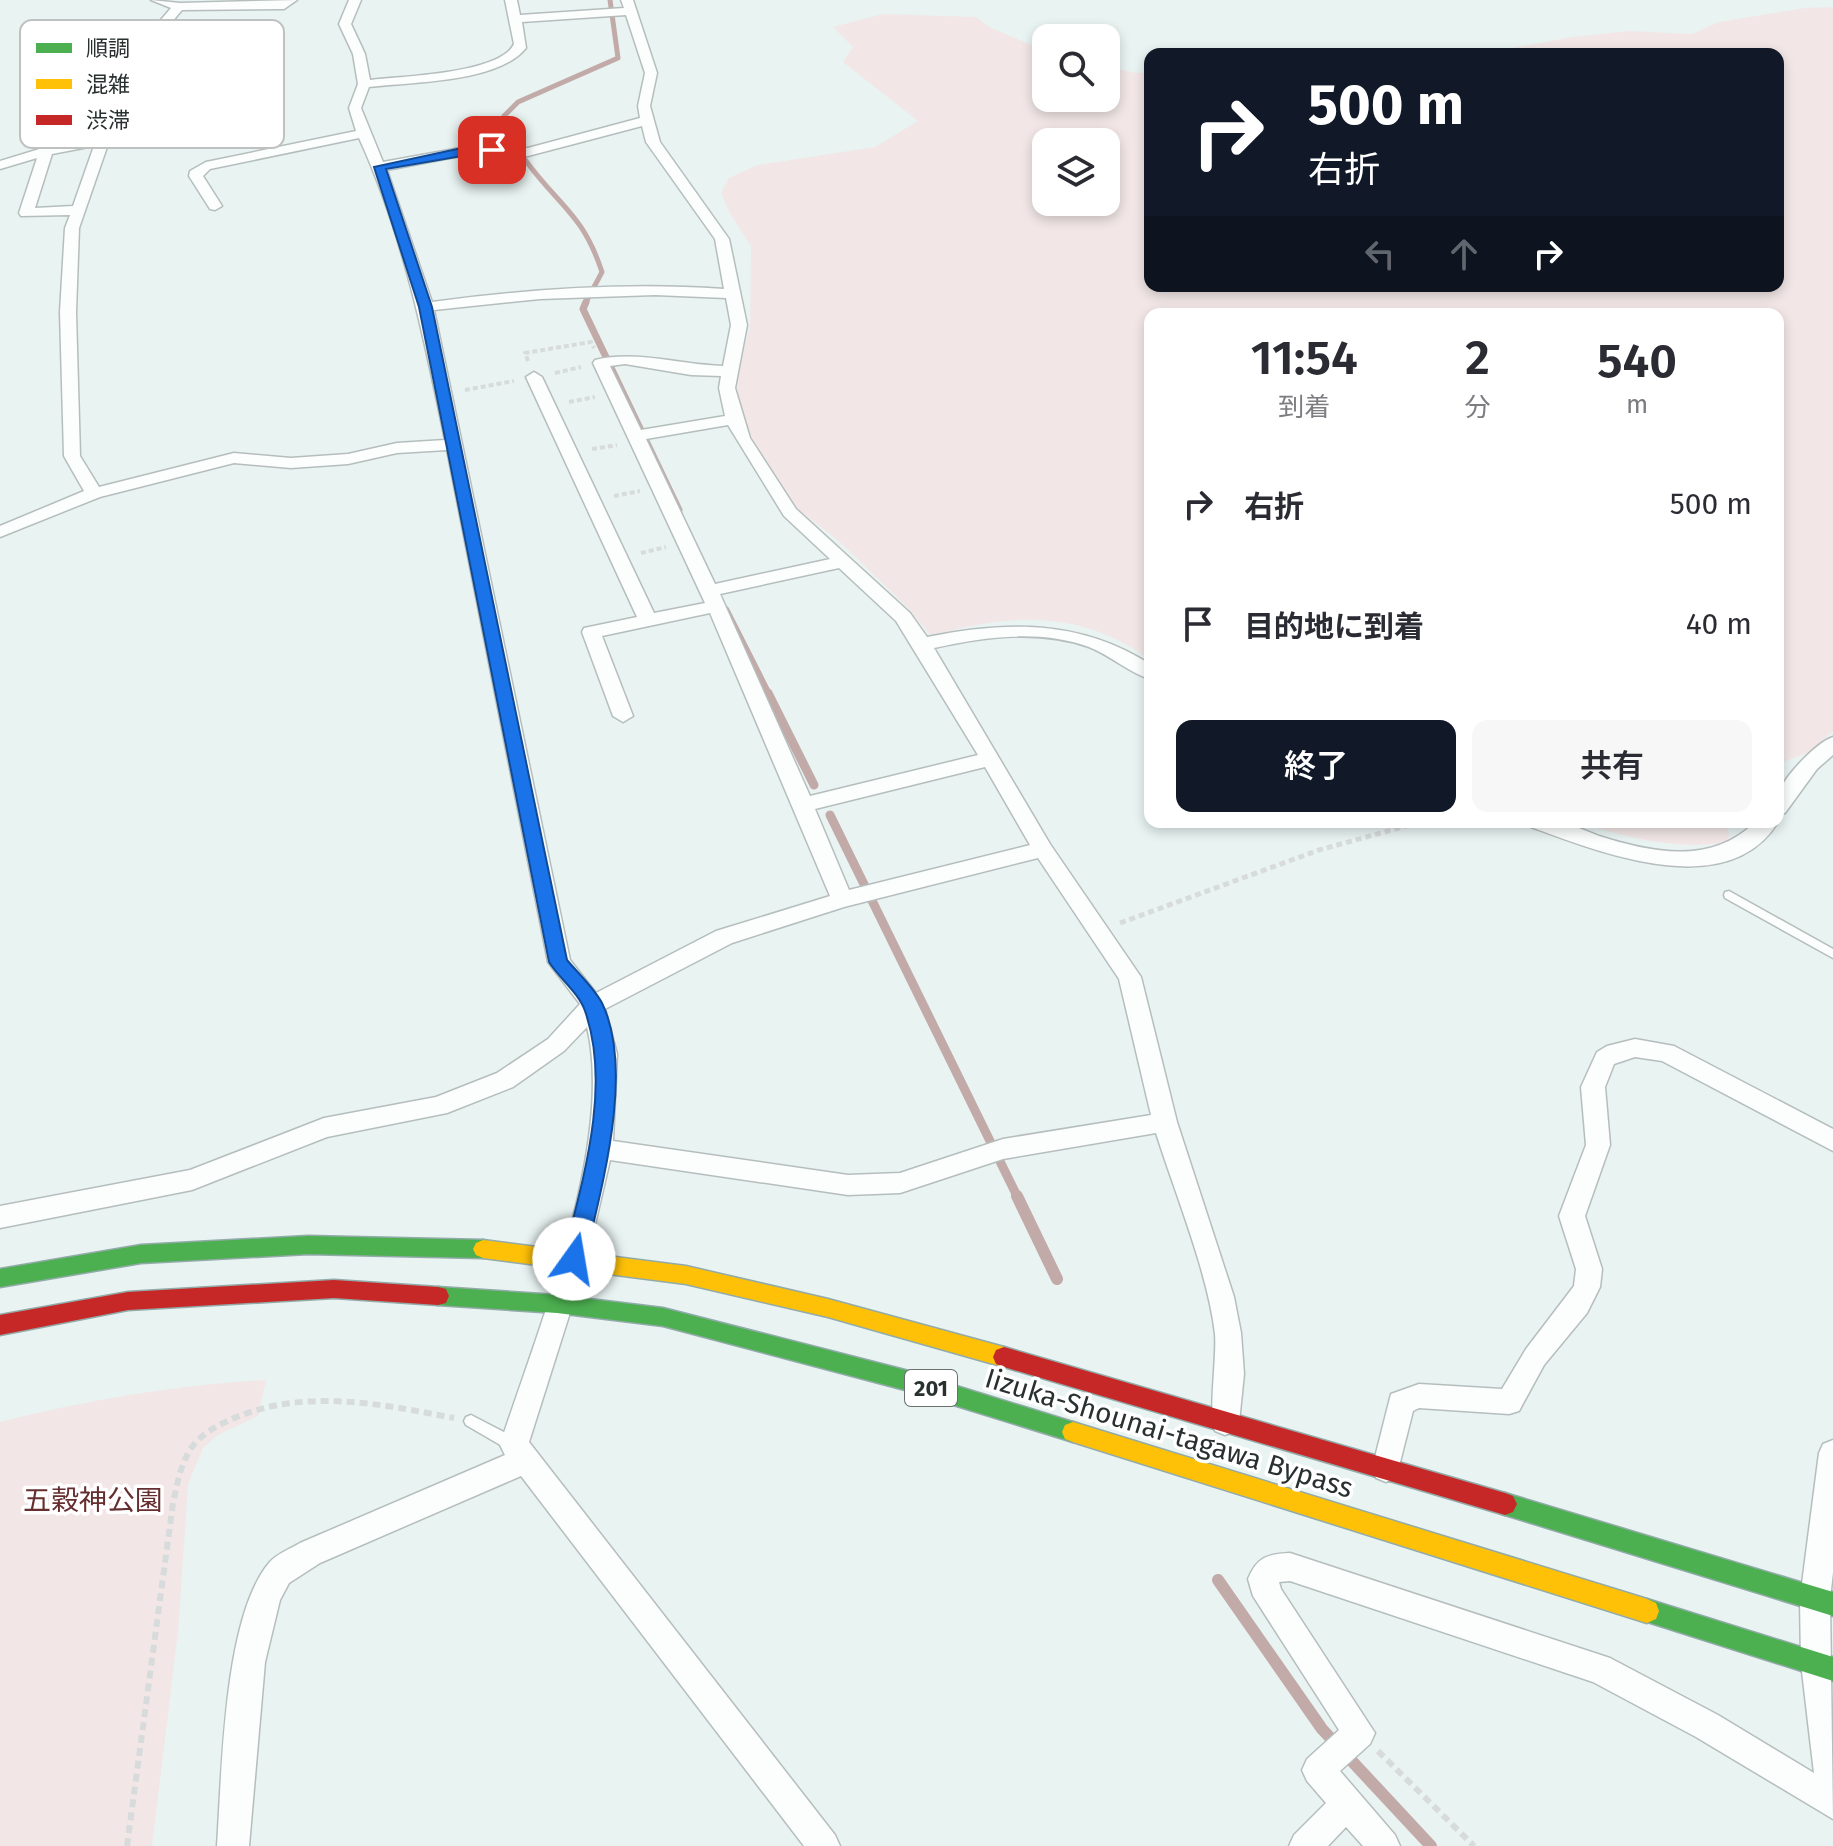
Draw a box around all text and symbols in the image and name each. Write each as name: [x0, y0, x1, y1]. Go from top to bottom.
legend: [20, 20, 284, 148]
map controls: [1032, 24, 1120, 216]
button: search: [1032, 24, 1120, 112]
text: 順調: [86, 35, 130, 62]
text: 混雑: [86, 71, 130, 98]
text: 500 m: [1308, 72, 1464, 139]
icon: right: [1176, 80, 1280, 184]
text: 渋滞: [86, 107, 130, 134]
pin: [458, 116, 526, 184]
icon: arrive: [470, 128, 514, 172]
button: layers: [1032, 128, 1120, 216]
text: 右折: [1308, 148, 1380, 192]
icon: left: [1358, 232, 1402, 276]
icon: ahead: [1442, 232, 1486, 276]
icon: right: [1526, 232, 1570, 276]
text: 11:54: [1251, 329, 1358, 387]
text: 2: [1465, 329, 1490, 387]
text: 540: [1597, 332, 1677, 390]
text: m: [1626, 389, 1648, 420]
text: 到着: [1278, 392, 1330, 423]
text: 分: [1464, 392, 1491, 423]
icon: right: [1176, 482, 1220, 526]
text: 500 m: [1670, 486, 1752, 522]
text: 右折: [1244, 489, 1304, 525]
icon: arrive: [1176, 602, 1220, 646]
text: 40 m: [1686, 606, 1752, 642]
text: 目的地に到着: [1244, 609, 1424, 645]
button: 終了: [1176, 720, 1456, 812]
button: 共有: [1472, 720, 1752, 812]
position arrow: [532, 1217, 616, 1301]
street label: Iizuka-Shounai-tagawa Bypass: [981, 1361, 1357, 1505]
road number: 201: [905, 1370, 957, 1406]
park label: 五穀神公園: [23, 1484, 163, 1517]

